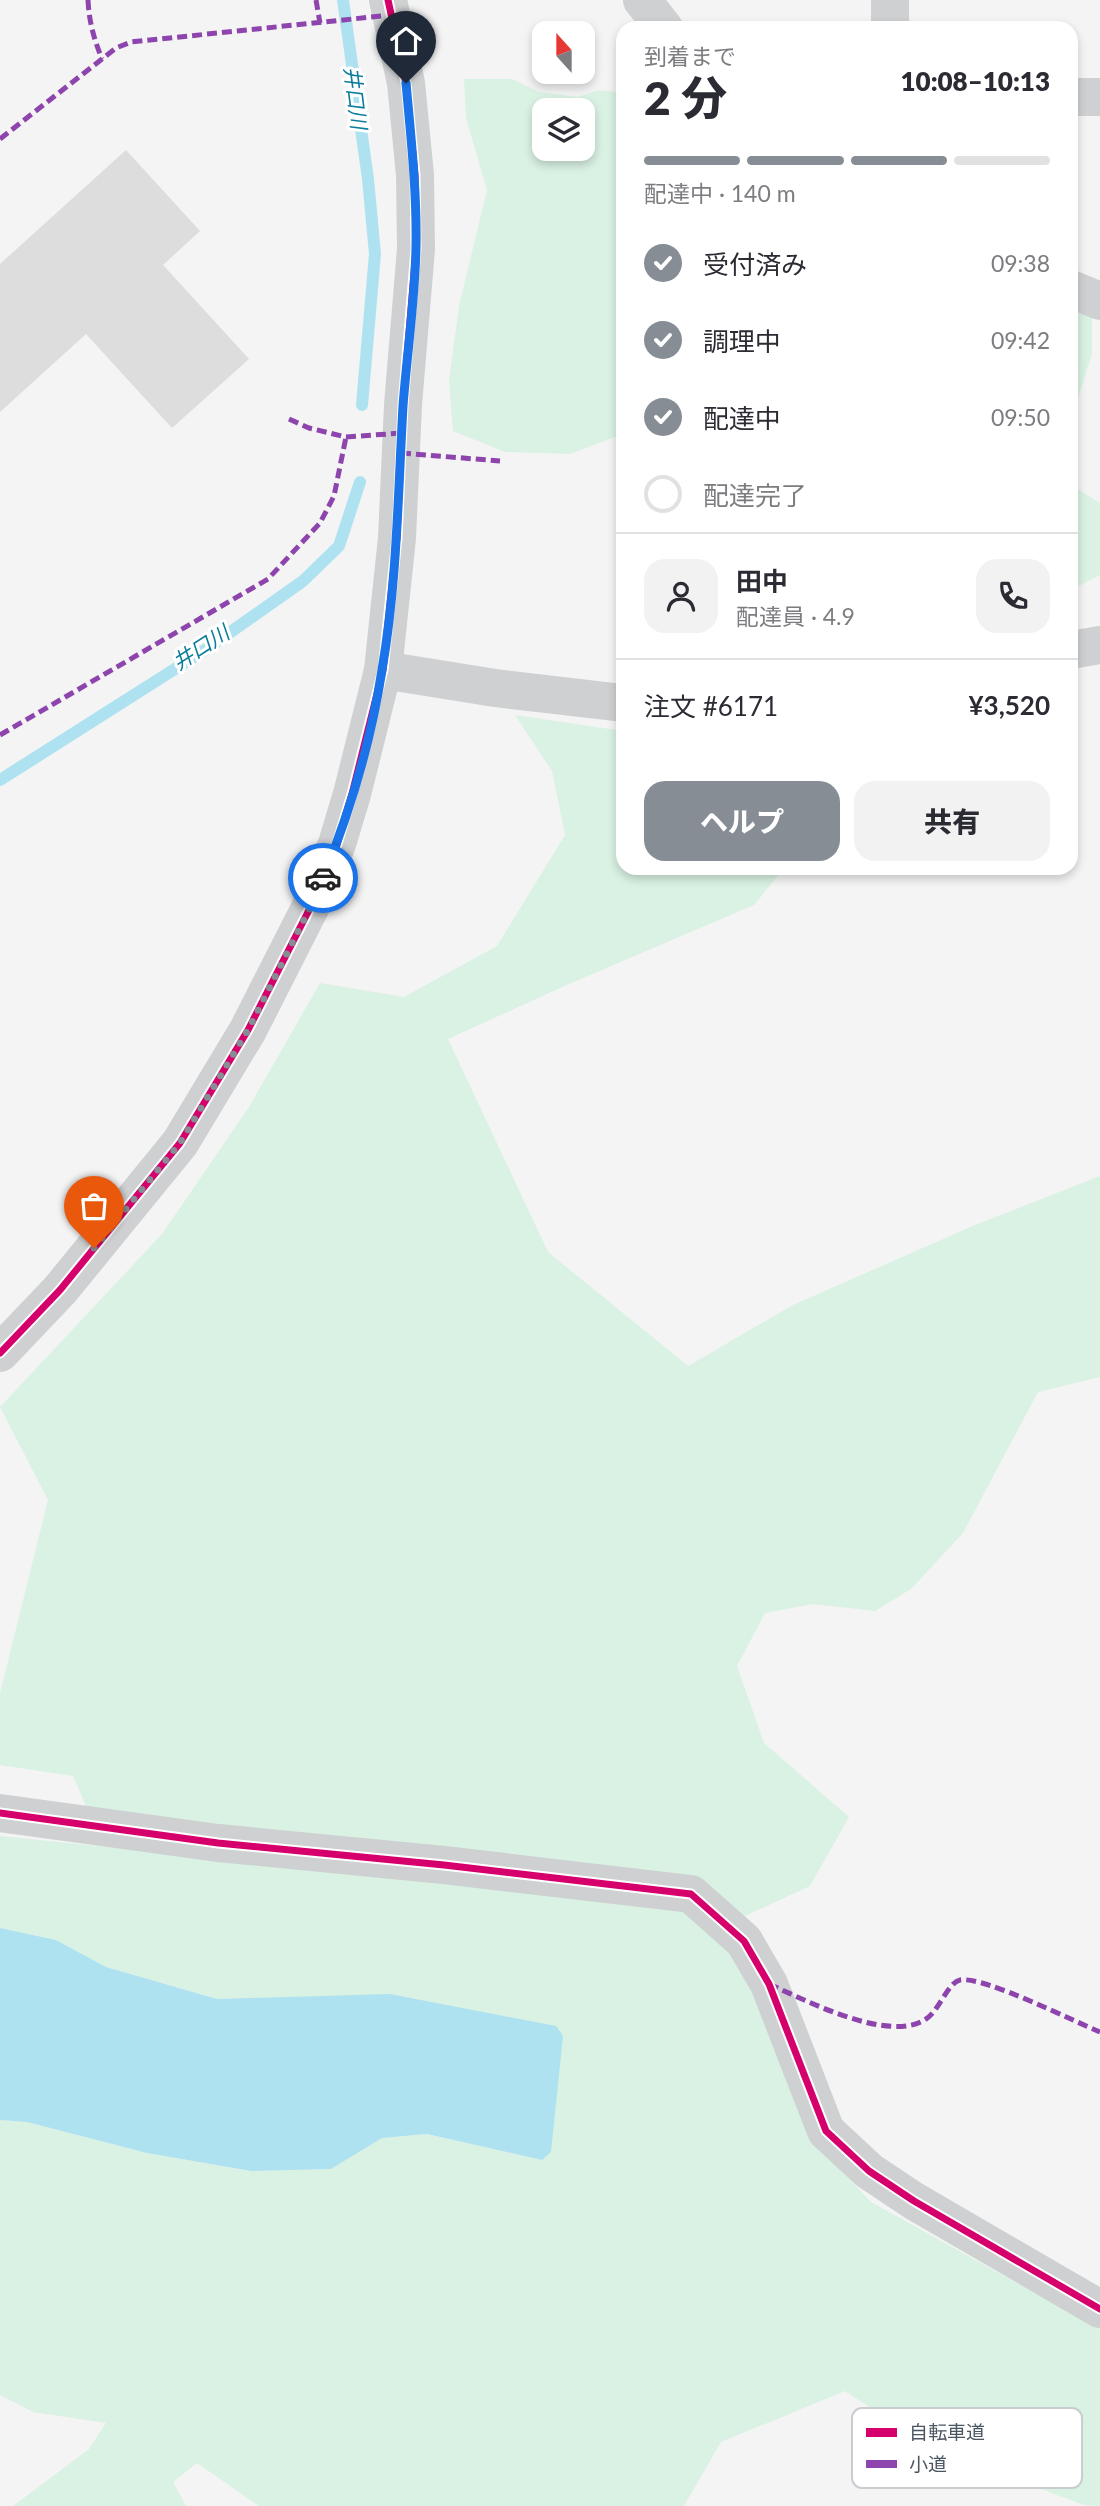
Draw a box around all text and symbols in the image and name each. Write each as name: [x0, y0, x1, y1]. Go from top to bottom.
pin: [376, 11, 436, 83]
north arrow: [532, 21, 595, 84]
map controls: [532, 21, 595, 161]
icon: home: [387, 22, 425, 60]
text: 到着まで: [644, 42, 736, 70]
water label: 井口川: [340, 65, 373, 133]
text: 10:08–10:13: [900, 65, 1050, 97]
text: 2 分: [644, 70, 727, 125]
button: layers: [532, 98, 595, 161]
text: 配達中 · 140 m: [644, 179, 796, 207]
icon: check: [644, 244, 682, 282]
text: 受付済み: [703, 248, 807, 280]
text: 09:38: [991, 249, 1050, 277]
icon: check: [644, 321, 682, 359]
text: 調理中: [703, 325, 781, 357]
text: 09:42: [991, 326, 1050, 354]
icon: check: [644, 398, 682, 436]
text: 配達中: [703, 402, 781, 434]
text: 09:50: [991, 403, 1050, 431]
text: 配達完了: [703, 479, 807, 511]
button: person: [644, 559, 718, 633]
button: phone: [976, 559, 1050, 633]
text: 田中: [736, 565, 788, 597]
text: 配達員 · 4.9: [736, 602, 855, 630]
water label: 井口川: [167, 618, 235, 674]
text: ¥3,520: [969, 689, 1050, 721]
text: 注文 #6171: [644, 690, 778, 722]
button: ヘルプ: [644, 781, 840, 861]
button: 共有: [854, 781, 1050, 861]
courier: [288, 843, 358, 913]
icon: car: [304, 859, 342, 897]
pin: [64, 1176, 124, 1248]
icon: bag: [75, 1187, 113, 1225]
legend: [852, 2408, 1082, 2488]
text: 自転車道: [909, 2420, 985, 2443]
text: 小道: [909, 2452, 947, 2475]

